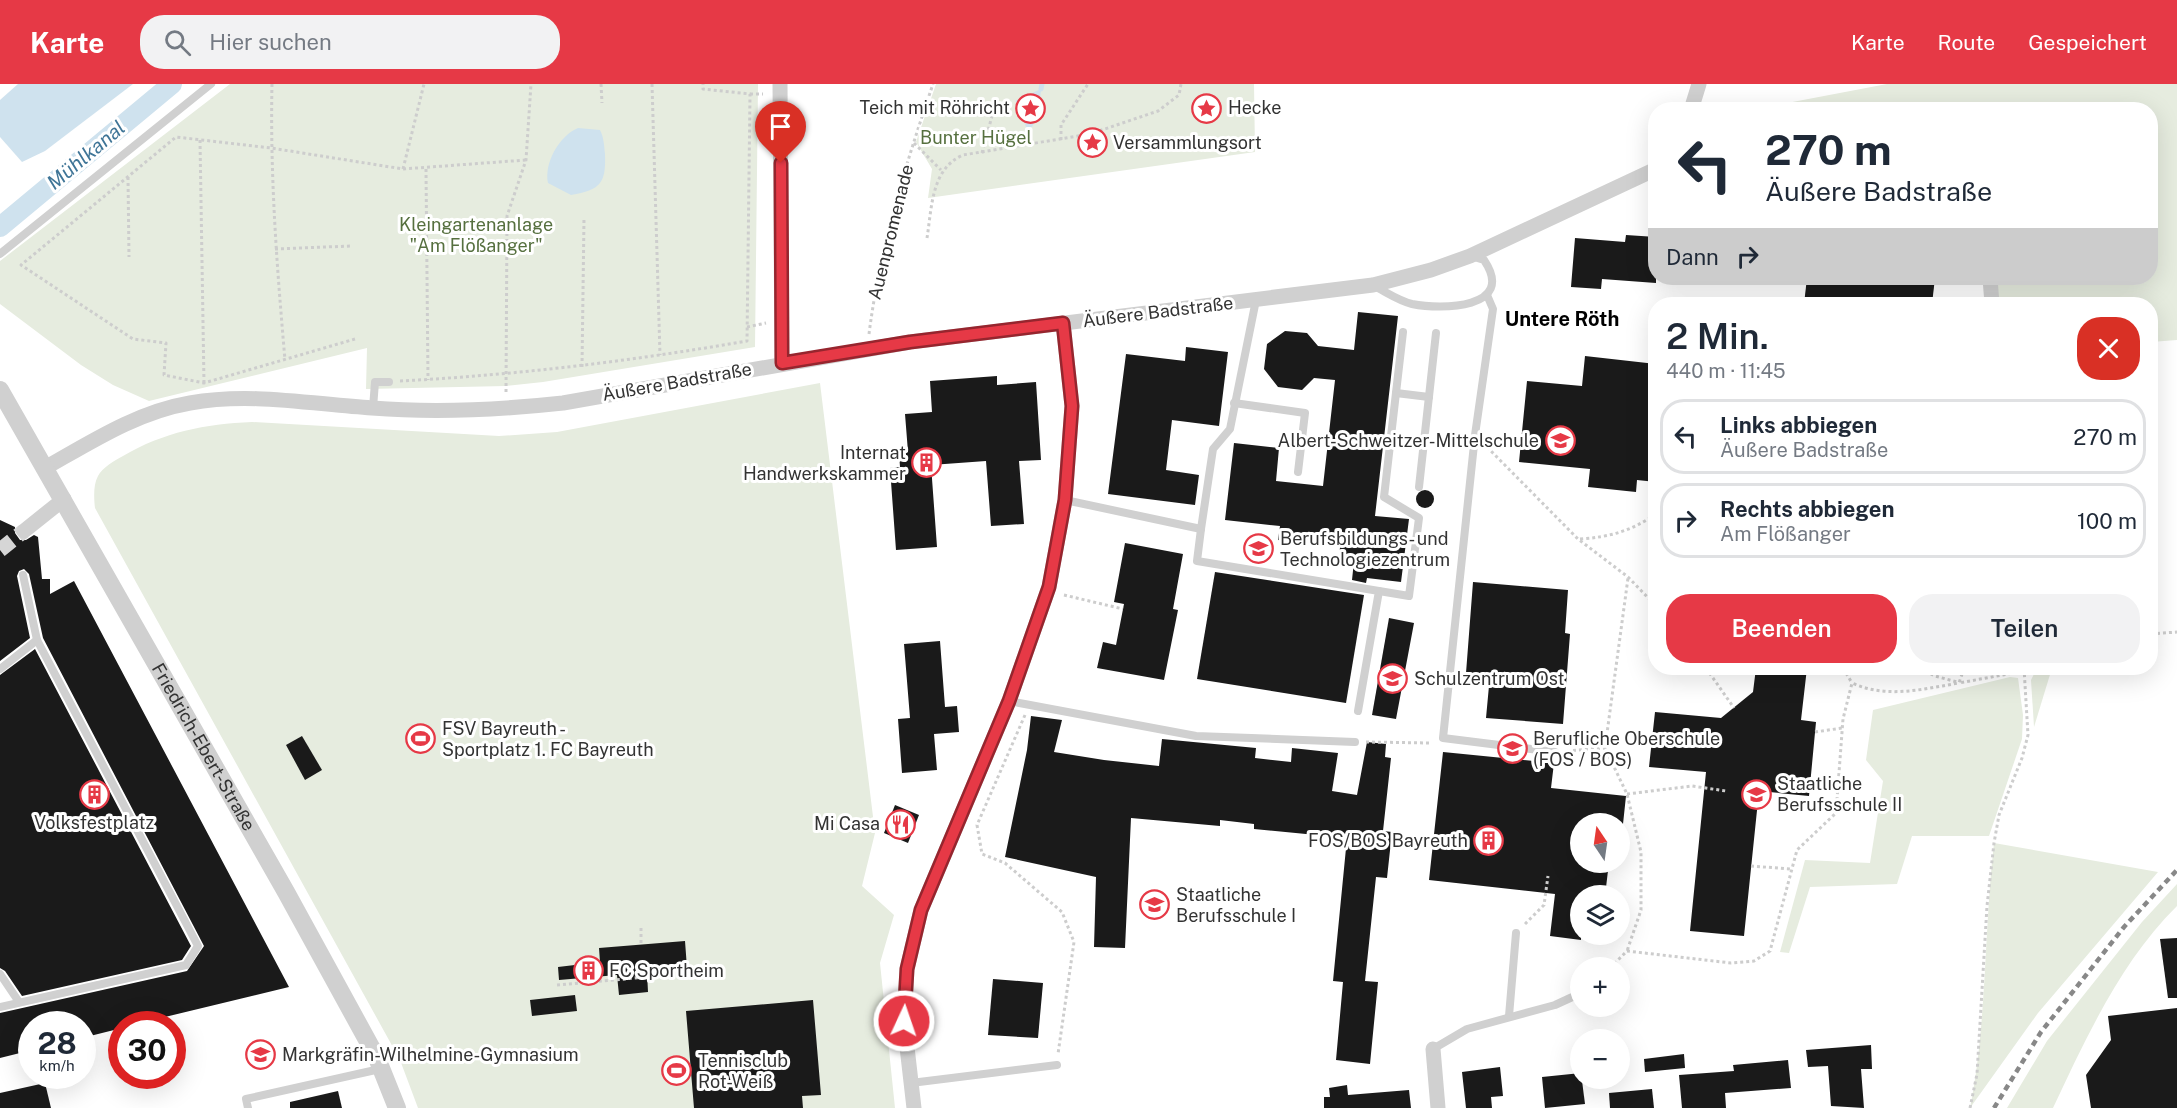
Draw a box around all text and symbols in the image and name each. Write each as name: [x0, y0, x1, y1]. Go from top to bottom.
search box: [140, 15, 560, 69]
text: Karte: [30, 26, 104, 59]
icon: search: [161, 26, 194, 59]
text: Hier suchen: [209, 29, 332, 55]
text: Karte: [1851, 30, 1905, 55]
text: Route: [1938, 30, 1995, 55]
text: Gespeichert: [2028, 30, 2147, 55]
place icon: Teich mit Röhricht: [1015, 92, 1047, 124]
place icon: Hecke: [1191, 92, 1223, 124]
place label: Teich mit Röhricht: [860, 97, 1010, 118]
place label: Hecke: [1228, 97, 1281, 118]
pin: [755, 101, 806, 163]
icon: arrive: [764, 110, 797, 143]
water label: Mühlkanal: [42, 115, 130, 195]
text: 270 m: [1765, 125, 1892, 174]
icon: left: [1666, 126, 1744, 204]
park label: Bunter Hügel: [920, 127, 1032, 148]
place icon: Versammlungsort: [1076, 127, 1108, 159]
place label: Versammlungsort: [1113, 132, 1262, 153]
street label: Auenpromenade: [864, 162, 917, 302]
text: Äußere Badstraße: [1765, 175, 1992, 207]
park label: Kleingartenanlage "Am Flößanger": [399, 214, 553, 256]
icon: right: [1731, 240, 1764, 273]
text: Dann: [1666, 244, 1719, 270]
street label: Äußere Badstraße: [1081, 291, 1234, 331]
district label: Untere Röth: [1505, 307, 1619, 331]
text: 2 Min.: [1666, 315, 1769, 357]
button: close: [2077, 317, 2140, 380]
street label: Äußere Badstraße: [600, 357, 753, 405]
text: 440 m · 11:45: [1666, 359, 1786, 383]
text: Links abbiegen: [1720, 412, 1877, 438]
icon: left: [1669, 420, 1702, 453]
text: 270 m: [2073, 424, 2137, 450]
school or university icon: Albert-Schweitzer-Mittelschule: [1544, 425, 1576, 457]
place label: Albert-Schweitzer-Mittelschule: [1278, 430, 1539, 451]
text: Äußere Badstraße: [1720, 438, 1888, 462]
place label: Internat Handwerkskammer: [743, 442, 906, 484]
building icon: Internat Handwerkskammer: [911, 447, 943, 479]
text: Rechts abbiegen: [1720, 496, 1895, 522]
icon: right: [1669, 504, 1702, 537]
text: 100 m: [2077, 508, 2137, 534]
text: Am Flößanger: [1720, 522, 1851, 546]
place label: Berufsbildungs- und Technologiezentrum: [1280, 528, 1450, 570]
school or university icon: Berufsbildungs- und Technologiezentrum: [1243, 533, 1275, 565]
button: Beenden: [1666, 594, 1897, 663]
button: Teilen: [1909, 594, 2140, 663]
street label: Friedrich-Ebert-Straße: [148, 659, 260, 834]
school or university icon: Schulzentrum Ost: [1377, 663, 1409, 695]
place label: Schulzentrum Ost: [1414, 668, 1565, 689]
place label: FSV Bayreuth - Sportplatz 1. FC Bayreuth: [442, 718, 654, 760]
sports icon: FSV Bayreuth - Sportplatz 1. FC Bayreuth: [405, 723, 437, 755]
place label: Berufliche Oberschule (FOS / BOS): [1533, 728, 1720, 770]
school or university icon: Berufliche Oberschule (FOS / BOS): [1496, 733, 1528, 765]
place label: Staatliche Berufsschule II: [1777, 773, 1902, 815]
building icon: Volksfestplatz: [78, 778, 110, 810]
school or university icon: Staatliche Berufsschule II: [1740, 778, 1772, 810]
restaurant icon: Mi Casa: [885, 808, 917, 840]
place label: Volksfestplatz: [34, 812, 154, 833]
place label: Mi Casa: [814, 813, 880, 834]
north arrow: [1570, 813, 1630, 873]
map controls: [1570, 813, 1630, 1089]
building icon: FOS/BOS Bayreuth: [1473, 825, 1505, 857]
place label: FOS/BOS Bayreuth: [1308, 830, 1468, 851]
place label: Staatliche Berufsschule I: [1176, 884, 1296, 926]
button: layers: [1570, 885, 1630, 945]
school or university icon: Staatliche Berufsschule I: [1139, 889, 1171, 921]
building icon: FC Sportheim: [572, 955, 604, 987]
button: +: [1570, 957, 1630, 1017]
place label: FC Sportheim: [609, 960, 724, 981]
position arrow: [872, 989, 936, 1053]
speed limit sign: 30: [108, 1011, 186, 1089]
text: 28: [37, 1025, 77, 1061]
button: −: [1570, 1029, 1630, 1089]
school or university icon: Markgräfin-Wilhelmine-Gymnasium: [245, 1039, 277, 1071]
place label: Markgräfin-Wilhelmine-Gymnasium: [282, 1044, 579, 1065]
place label: Tennisclub Rot-Weiß: [698, 1050, 788, 1092]
sports icon: Tennisclub Rot-Weiß: [661, 1055, 693, 1087]
text: km/h: [39, 1057, 75, 1074]

